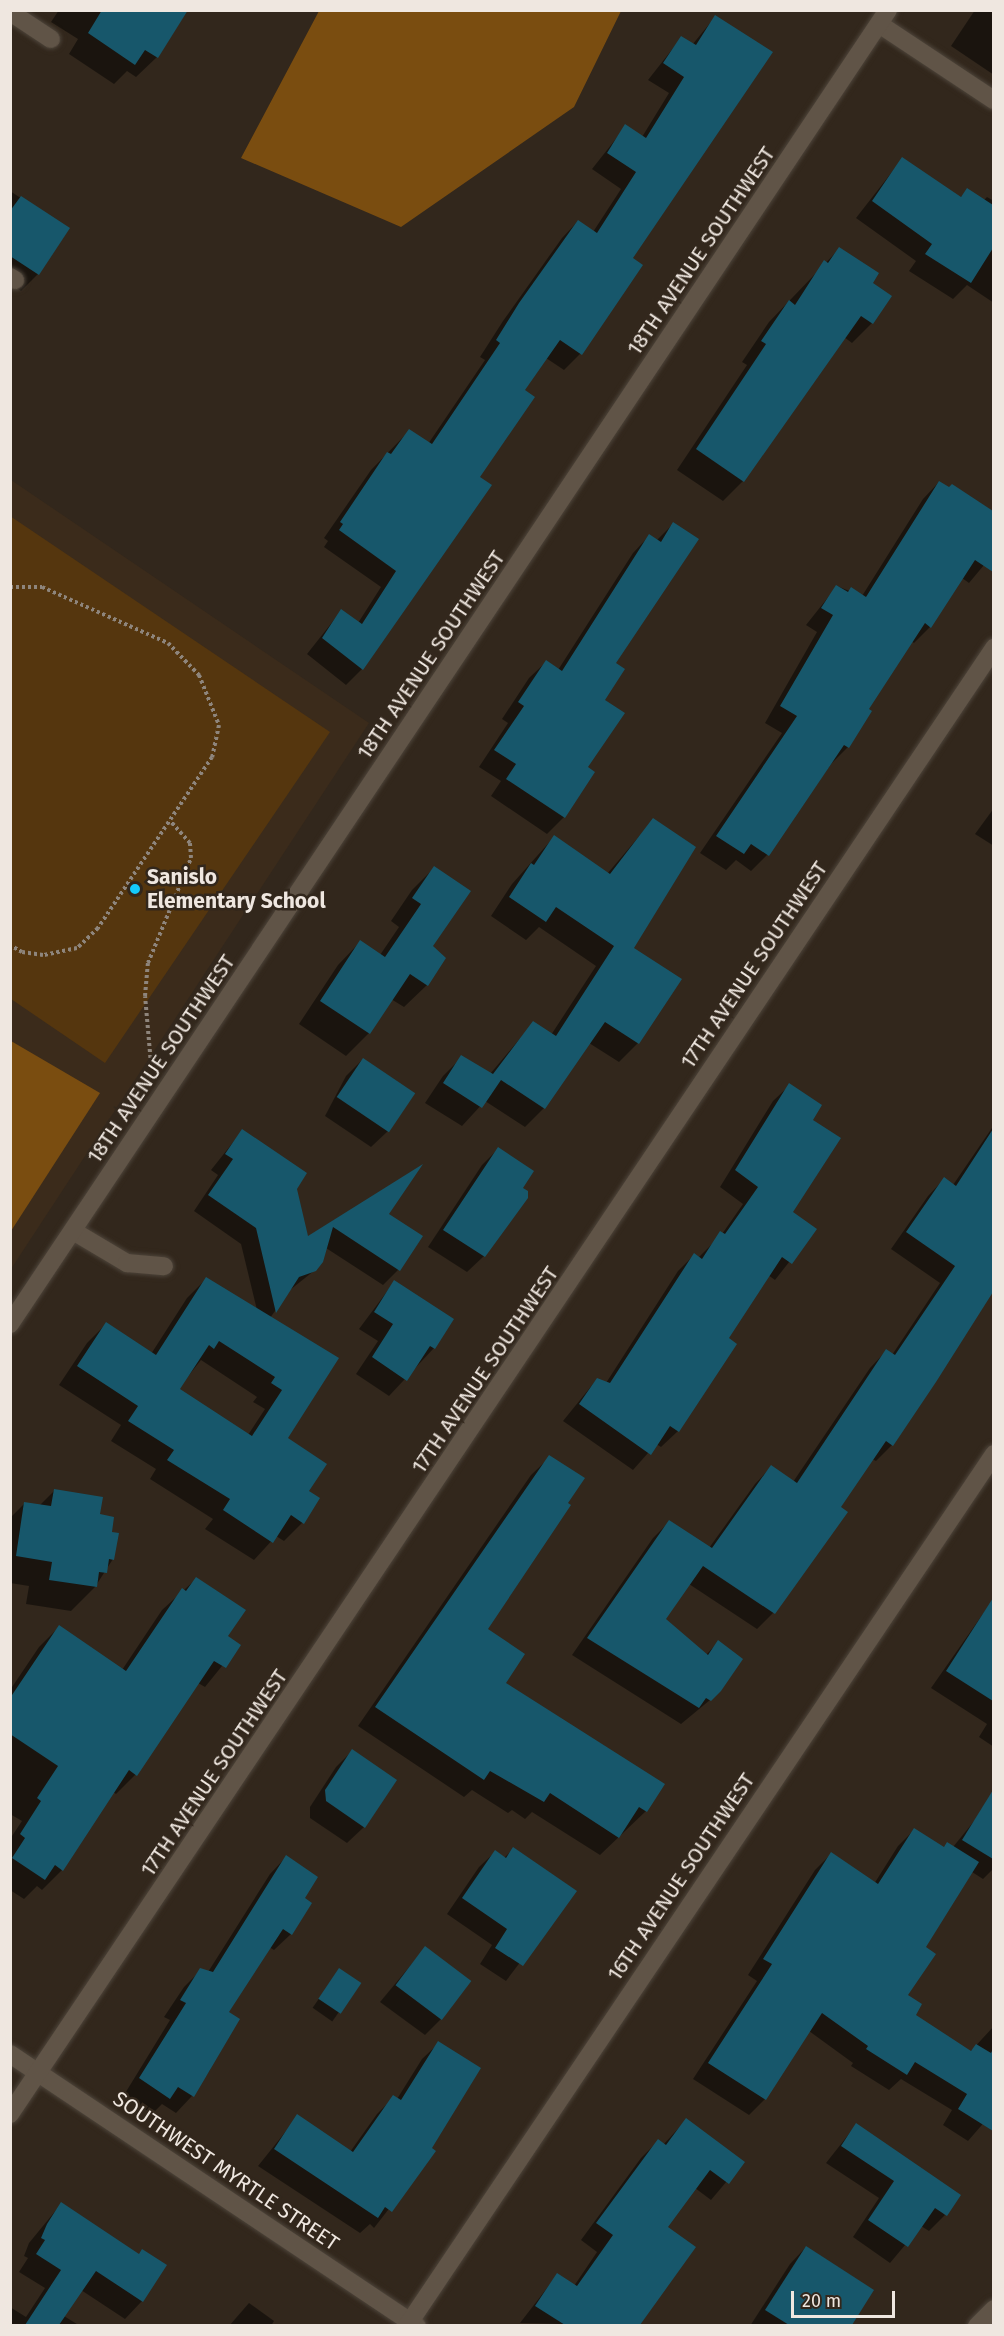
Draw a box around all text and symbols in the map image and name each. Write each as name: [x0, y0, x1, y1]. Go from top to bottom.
street label: 18TH AVENUE SOUTHWEST: [622, 142, 780, 360]
street label: 18TH AVENUE SOUTHWEST: [352, 546, 510, 764]
street label: 17TH AVENUE SOUTHWEST: [675, 857, 833, 1073]
place label: Sanislo Elementary School: [147, 864, 326, 914]
marker: Sanislo Elementary School: [128, 882, 142, 896]
street label: 18TH AVENUE SOUTHWEST: [82, 950, 240, 1168]
street label: 17TH AVENUE SOUTHWEST: [406, 1262, 564, 1478]
street label: 17TH AVENUE SOUTHWEST: [135, 1665, 293, 1881]
street label: 16TH AVENUE SOUTHWEST: [602, 1768, 760, 1986]
street label: SOUTHWEST MYRTLE STREET: [108, 2086, 344, 2256]
scale bar: [794, 2279, 898, 2317]
text: 20 m: [802, 2290, 841, 2312]

